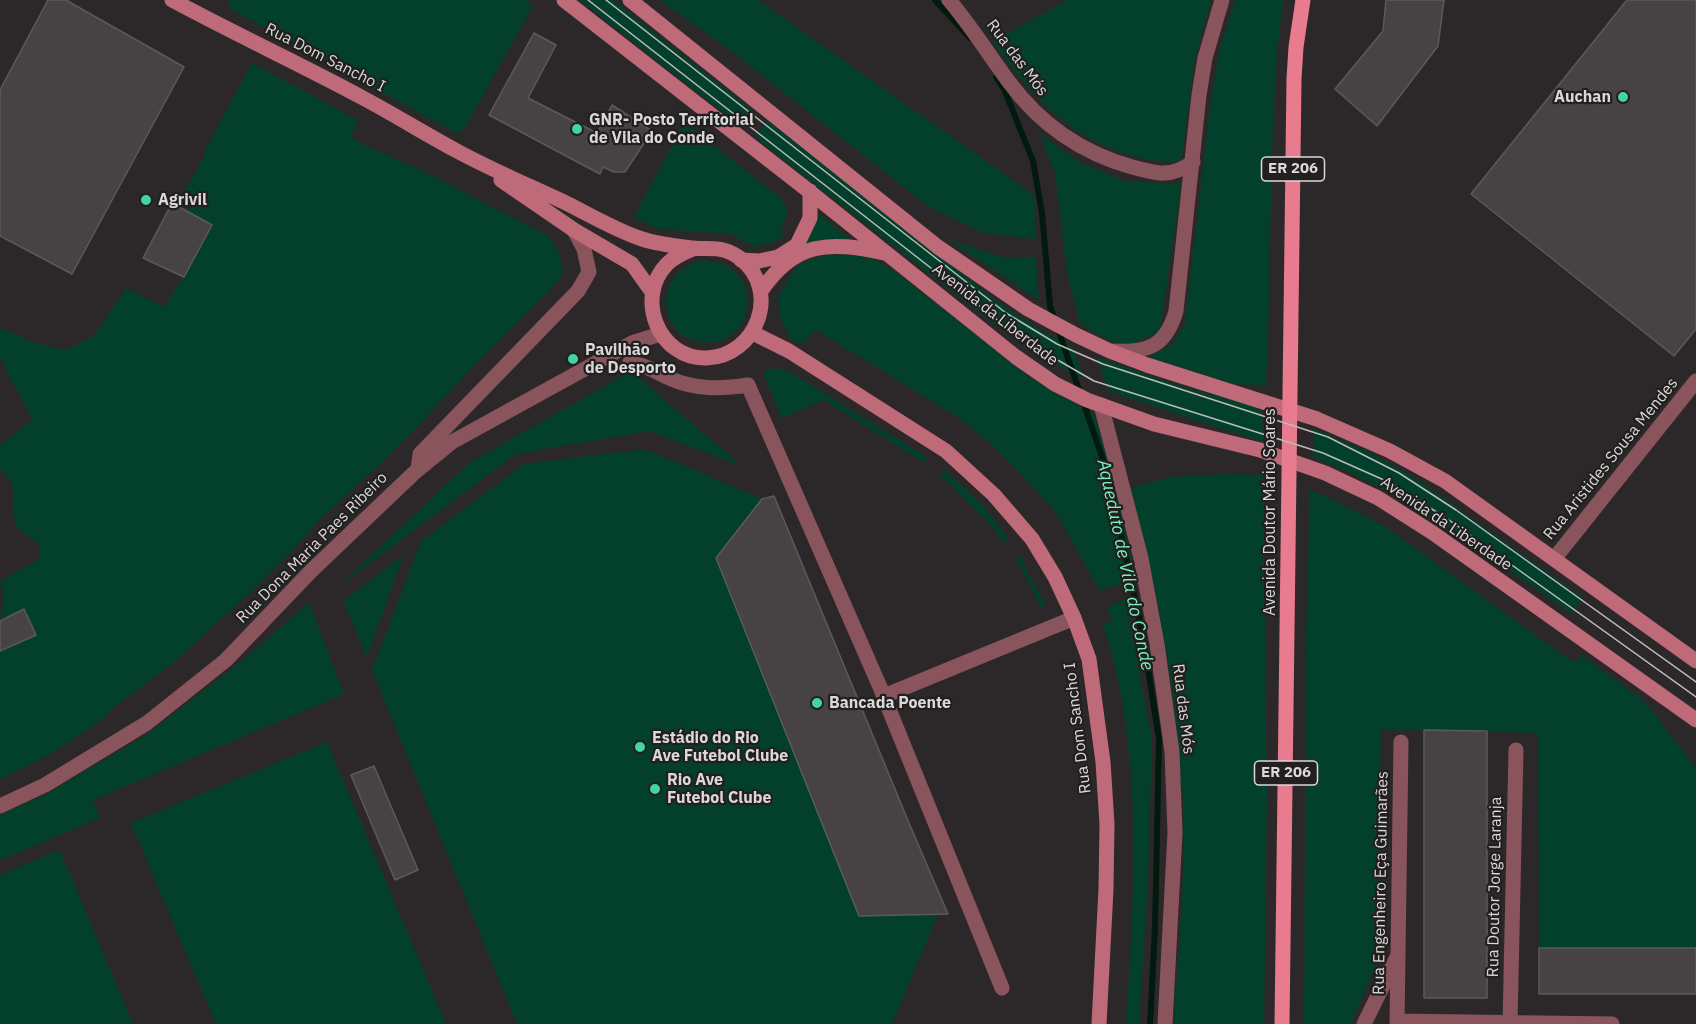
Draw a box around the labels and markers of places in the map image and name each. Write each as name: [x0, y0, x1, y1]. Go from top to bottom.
place label: Auchan: [1554, 87, 1611, 107]
marker: Auchan: [1616, 90, 1630, 104]
place label: GNR- Posto Territorial de Vila do Conde: [589, 110, 754, 148]
marker: GNR- Posto Territorial de Vila do Conde: [570, 122, 584, 136]
place label: Agrivil: [158, 190, 207, 210]
marker: Agrivil: [139, 193, 153, 207]
place label: Pavilhão de Desporto: [585, 340, 676, 378]
marker: Pavilhão de Desporto: [566, 352, 580, 366]
place label: Bancada Poente: [829, 693, 951, 713]
marker: Bancada Poente: [810, 696, 824, 710]
place label: Estádio do Rio Ave Futebol Clube: [652, 728, 788, 766]
marker: Estádio do Rio Ave Futebol Clube: [633, 740, 647, 754]
place label: Rio Ave Futebol Clube: [667, 770, 771, 808]
marker: Rio Ave Futebol Clube: [648, 782, 662, 796]

